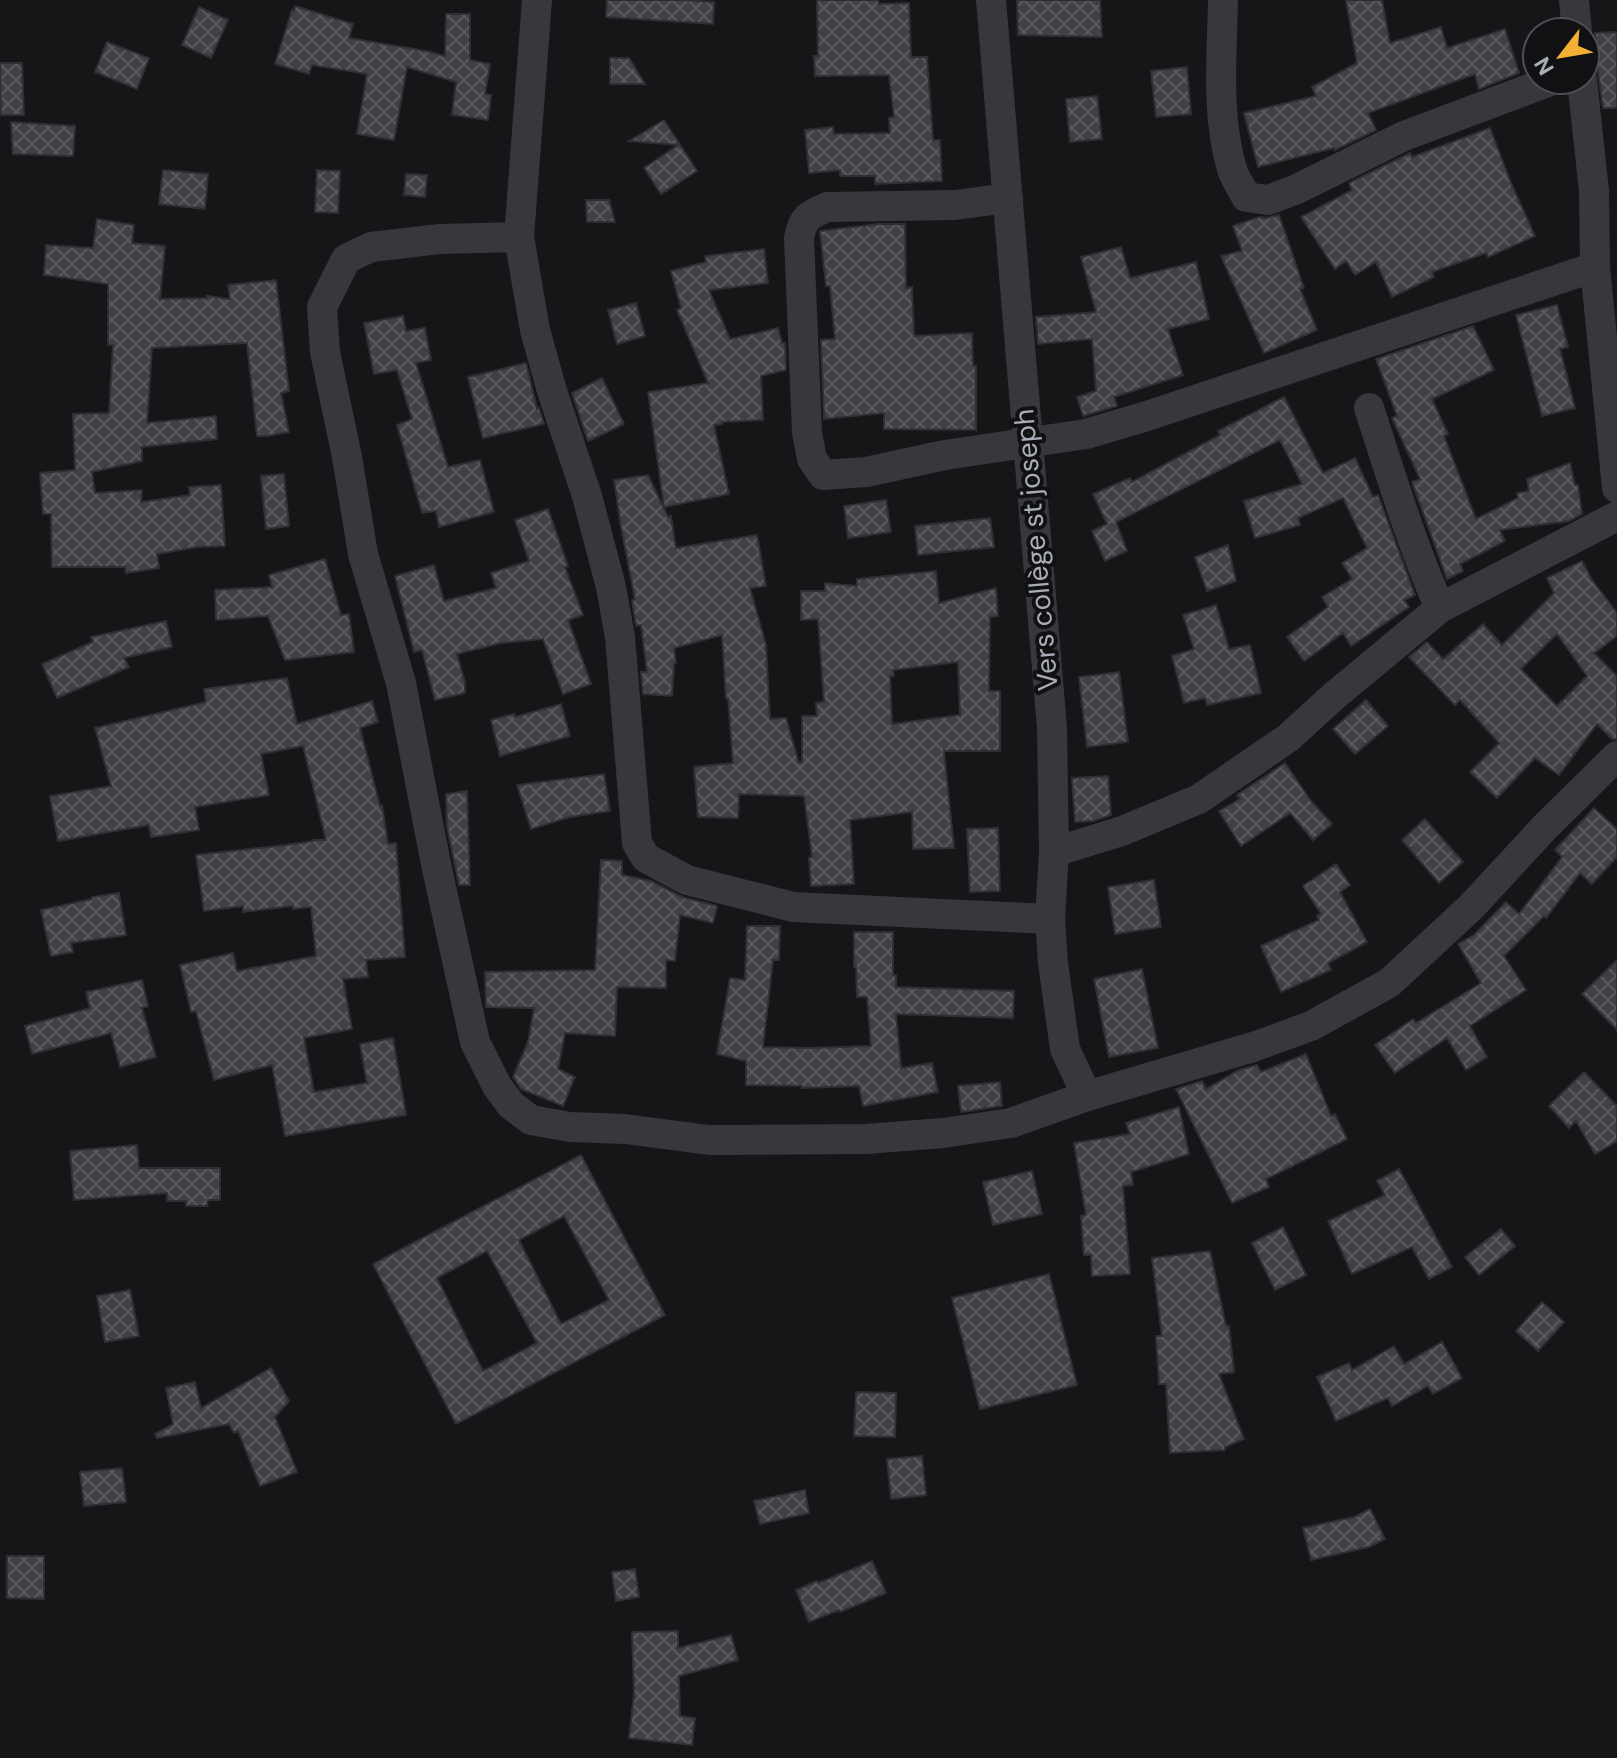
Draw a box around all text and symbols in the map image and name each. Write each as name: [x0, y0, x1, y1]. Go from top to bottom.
north arrow: [1521, 16, 1601, 96]
text: N: [1528, 52, 1561, 80]
street label: Vers collège st joseph: [1005, 407, 1067, 693]

